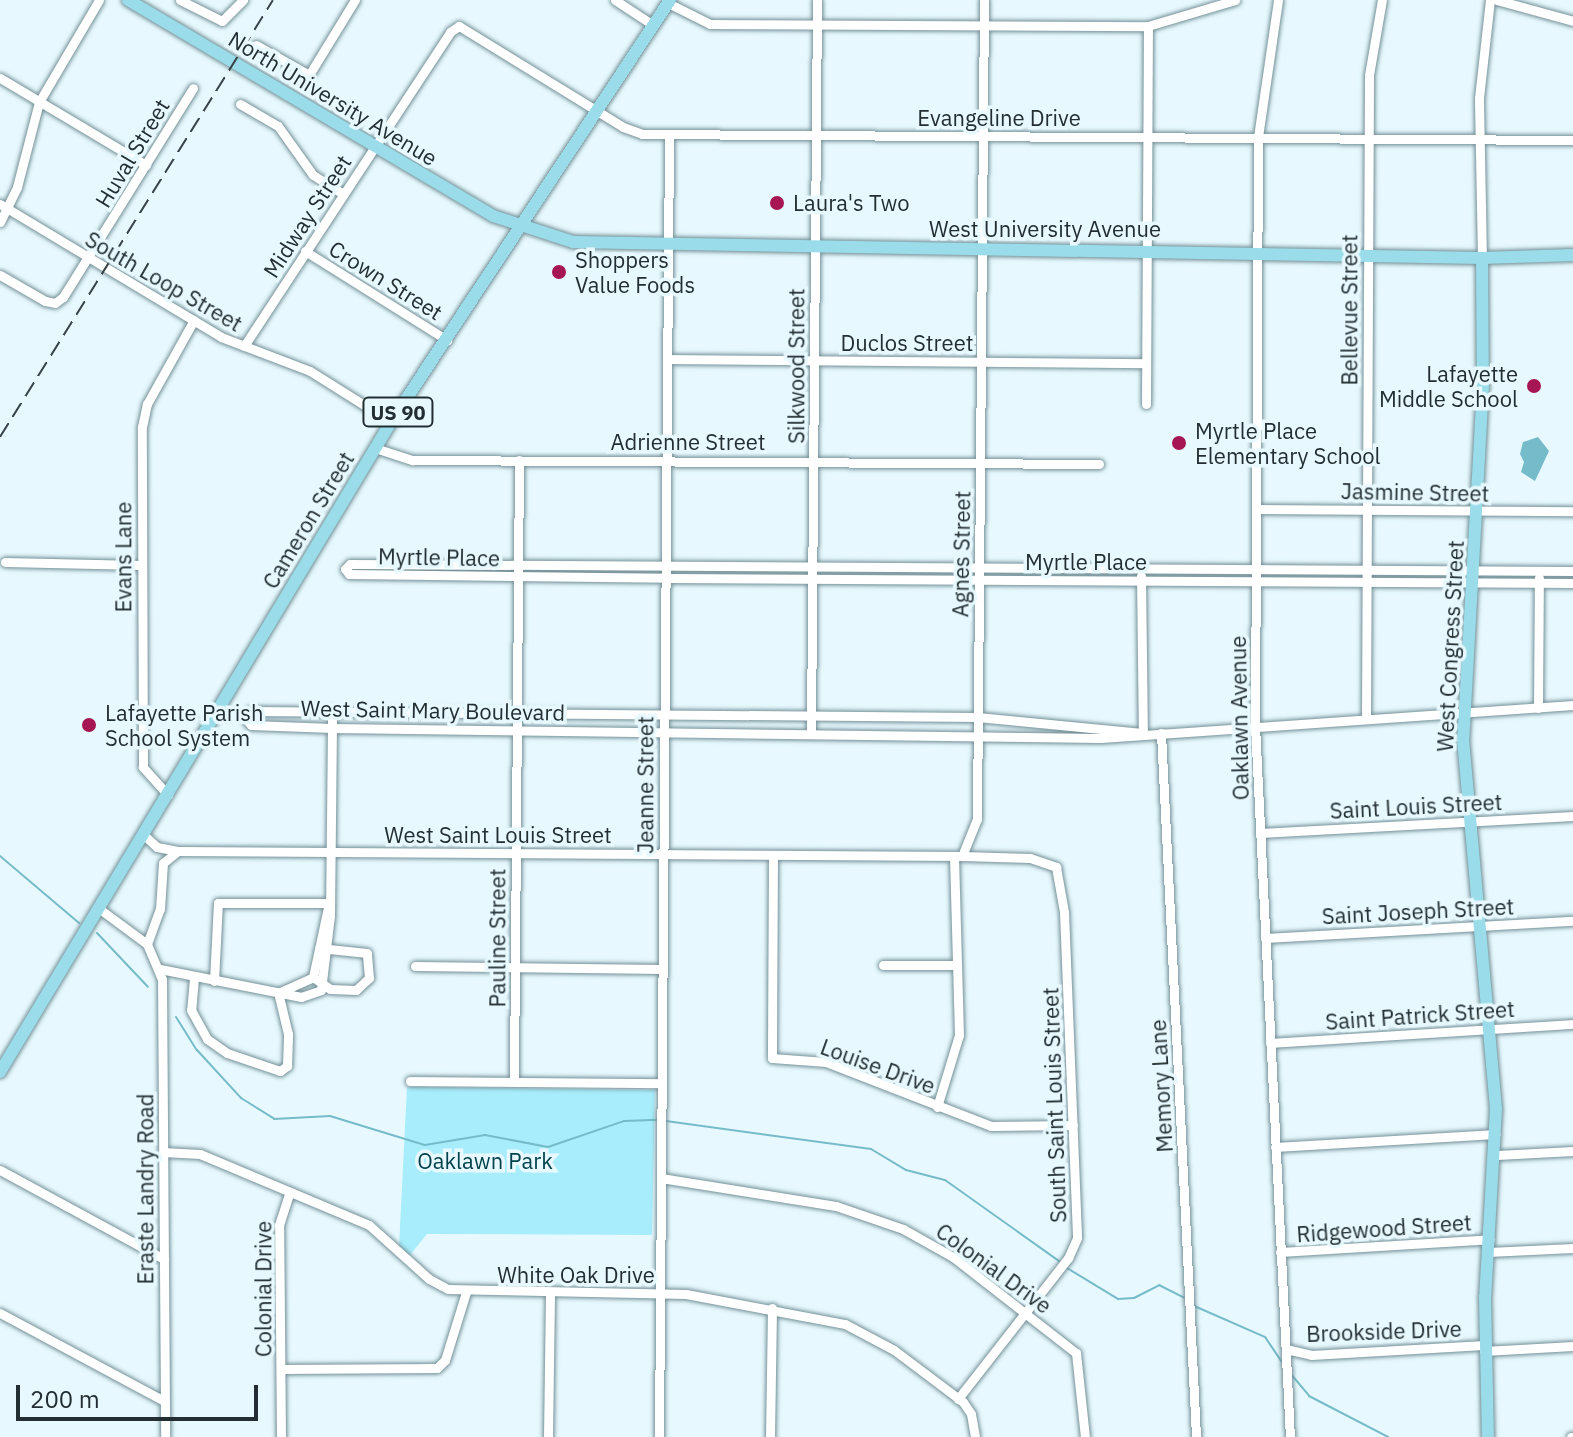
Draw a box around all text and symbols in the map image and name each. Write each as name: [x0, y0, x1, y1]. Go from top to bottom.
street label: North University Avenue: [224, 25, 442, 171]
street label: Huval Street: [89, 94, 175, 212]
street label: Evangeline Drive: [917, 105, 1081, 131]
street label: Midway Street: [258, 150, 356, 282]
place label: Laura's Two: [793, 190, 910, 216]
marker: Laura's Two: [768, 194, 786, 212]
street label: West University Avenue: [929, 216, 1161, 242]
street label: South Loop Street: [81, 225, 247, 337]
street label: Bellevue Street: [1336, 234, 1362, 386]
street label: Crown Street: [324, 235, 448, 325]
place label: Shoppers Value Foods: [575, 246, 695, 298]
marker: Shoppers Value Foods: [550, 263, 568, 281]
street label: Silkwood Street: [783, 288, 809, 444]
street label: Duclos Street: [841, 330, 973, 356]
place label: Lafayette Middle School: [1379, 360, 1518, 412]
marker: Lafayette Middle School: [1525, 377, 1543, 395]
road number: US 90: [362, 396, 434, 428]
place label: Myrtle Place Elementary School: [1195, 417, 1381, 468]
street label: Adrienne Street: [610, 429, 766, 455]
marker: Myrtle Place Elementary School: [1170, 434, 1188, 452]
street label: Cameron Street: [257, 447, 359, 593]
street label: Jasmine Street: [1341, 478, 1489, 506]
street label: Agnes Street: [947, 491, 975, 617]
street label: Evans Lane: [110, 502, 136, 612]
street label: West Congress Street: [1431, 540, 1469, 752]
street label: Myrtle Place: [378, 543, 500, 571]
street label: Myrtle Place: [1025, 549, 1147, 575]
street label: Oaklawn Avenue: [1224, 635, 1254, 801]
street label: West Saint Mary Boulevard: [301, 694, 565, 726]
place label: Lafayette Parish School System: [105, 699, 264, 750]
marker: Lafayette Parish School System: [80, 716, 98, 734]
street label: Jeanne Street: [632, 716, 658, 854]
street label: Saint Louis Street: [1329, 788, 1503, 824]
street label: West Saint Louis Street: [384, 822, 612, 848]
street label: Pauline Street: [484, 869, 510, 1007]
street label: Saint Joseph Street: [1321, 893, 1515, 929]
street label: South Saint Louis Street: [1037, 987, 1071, 1223]
street label: Saint Patrick Street: [1324, 995, 1516, 1035]
street label: Memory Lane: [1144, 1019, 1178, 1153]
street label: Louise Drive: [817, 1033, 939, 1099]
street label: Eraste Landry Road: [132, 1093, 158, 1285]
park label: Oaklawn Park: [417, 1148, 553, 1174]
street label: Ridgewood Street: [1296, 1209, 1472, 1247]
street label: Colonial Drive: [931, 1217, 1057, 1319]
street label: Colonial Drive: [250, 1221, 276, 1357]
street label: White Oak Drive: [497, 1262, 655, 1288]
street label: Brookside Drive: [1306, 1315, 1462, 1347]
scale bar: [20, 1369, 262, 1419]
text: 200 m: [30, 1383, 100, 1415]

